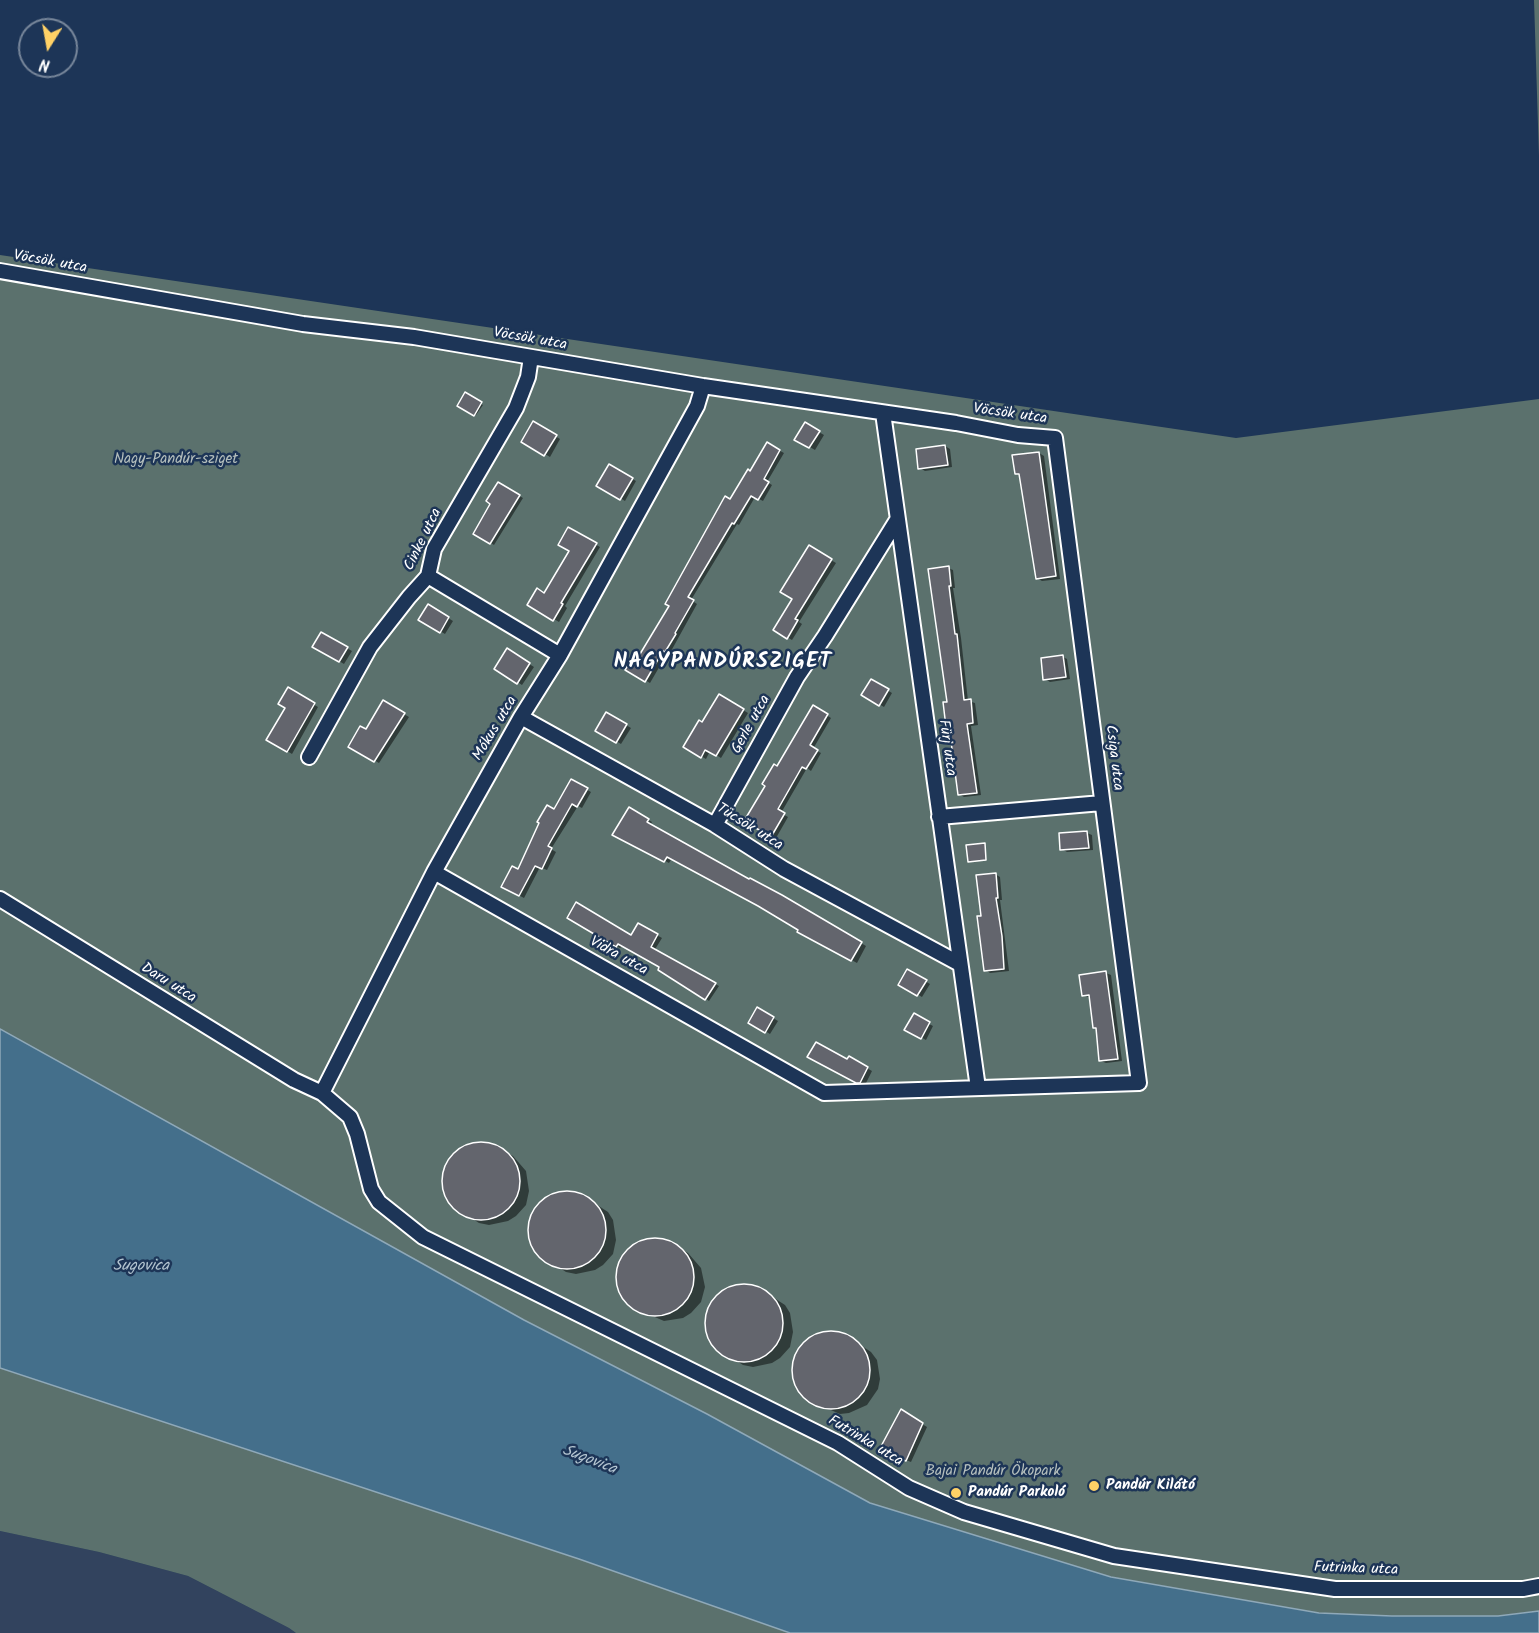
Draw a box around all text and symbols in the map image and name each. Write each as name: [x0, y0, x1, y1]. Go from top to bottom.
north arrow: [18, 18, 78, 78]
text: N: [38, 51, 52, 77]
street label: Vöcsök utca: [12, 248, 88, 278]
street label: Vöcsök utca: [492, 325, 568, 355]
street label: Vöcsök utca: [972, 401, 1048, 429]
park label: Nagy-Pandúr-sziget: [114, 451, 238, 469]
street label: Cinke utca: [401, 506, 447, 574]
district label: NAGYPANDÚRSZIGET: [614, 650, 832, 676]
street label: Gerle utca: [729, 693, 775, 757]
street label: Mókus utca: [470, 694, 522, 764]
street label: Fürj utca: [933, 719, 959, 777]
street label: Csiga utca: [1100, 724, 1126, 792]
street label: Tücsök utca: [712, 801, 786, 855]
street label: Vidra utca: [586, 934, 650, 980]
street label: Daru utca: [137, 960, 199, 1008]
water label: Sugovica: [113, 1257, 169, 1277]
street label: Futrinka utca: [824, 1413, 906, 1471]
water label: Sugovica: [559, 1442, 619, 1480]
park label: Bajai Pandúr Ökopark: [925, 1463, 1061, 1481]
place label: Pandúr Kilátó: [1106, 1477, 1195, 1495]
marker: Pandúr Kilátó: [1087, 1479, 1101, 1493]
place label: Pandúr Parkoló: [968, 1484, 1065, 1502]
marker: Pandúr Parkoló: [949, 1486, 963, 1500]
street label: Futrinka utca: [1314, 1560, 1398, 1580]

